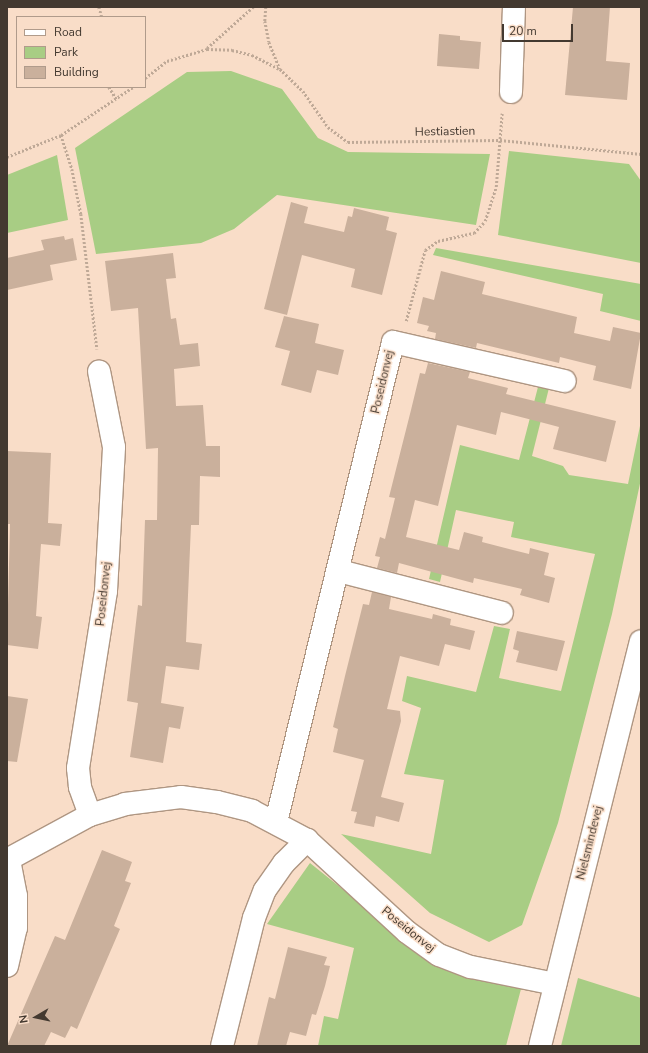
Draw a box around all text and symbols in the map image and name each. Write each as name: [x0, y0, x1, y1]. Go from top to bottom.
legend: [16, 16, 146, 88]
scale bar: [504, 16, 575, 42]
text: 20 m: [509, 23, 537, 39]
text: Road: [54, 24, 82, 40]
text: Park: [54, 44, 78, 60]
text: Building: [54, 64, 99, 80]
street label: Hestiastien: [415, 124, 475, 140]
street label: Poseidonvej: [369, 349, 397, 415]
street label: Poseidonvej: [93, 561, 115, 627]
street label: Nielsmindevej: [574, 804, 606, 882]
street label: Poseidonvej: [378, 904, 438, 956]
north arrow: [16, 997, 56, 1037]
text: N: [16, 1014, 32, 1024]

